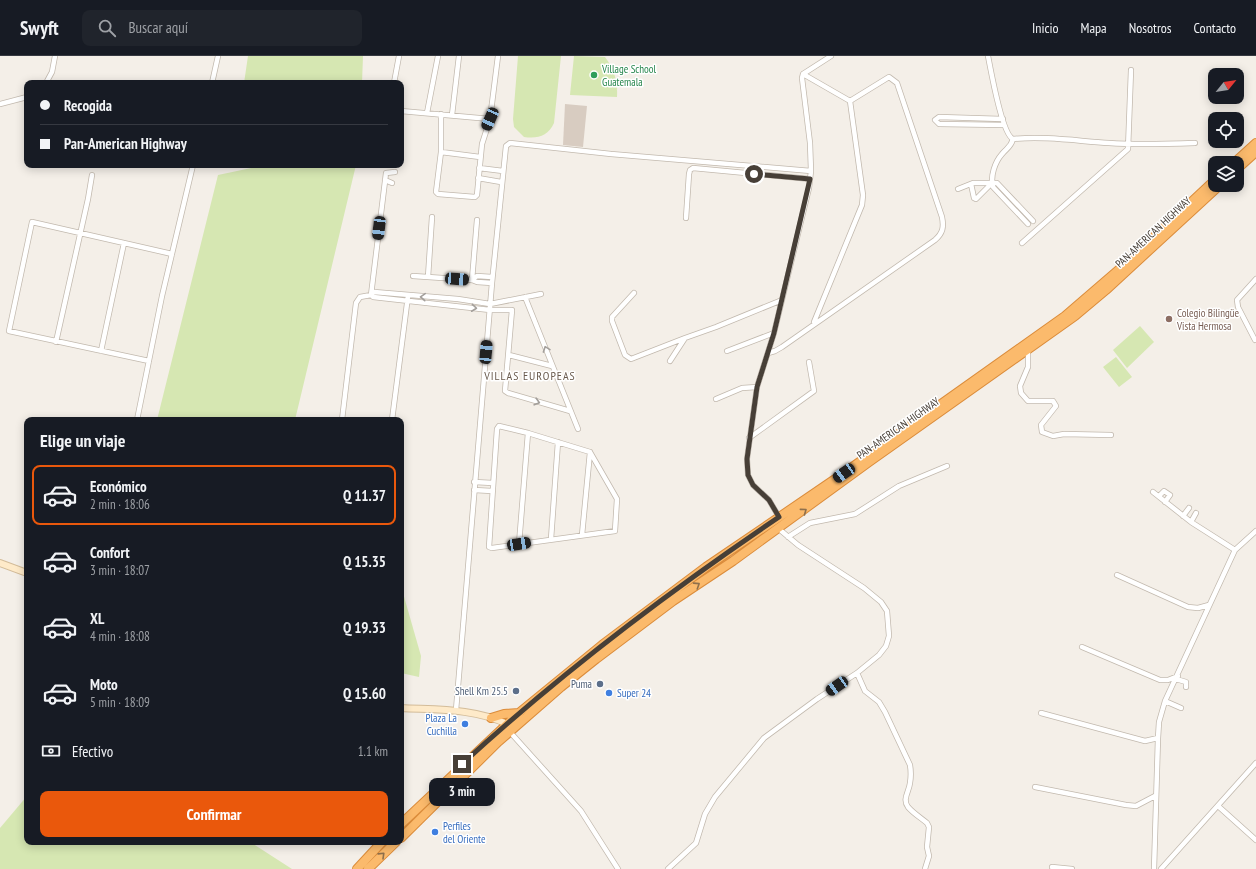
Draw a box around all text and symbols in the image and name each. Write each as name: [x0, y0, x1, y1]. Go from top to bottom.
search box: [82, 10, 362, 46]
text: Swyft: [20, 16, 58, 40]
icon: search: [96, 17, 118, 39]
text: Buscar aquí: [128, 18, 188, 37]
text: Inicio: [1032, 19, 1059, 37]
text: Mapa: [1081, 19, 1107, 37]
text: Nosotros: [1129, 19, 1172, 37]
text: Contacto: [1194, 19, 1236, 37]
place label: Village School Guatemala: [601, 62, 657, 89]
north arrow: [1208, 68, 1244, 104]
map controls: [1208, 68, 1244, 192]
marker: Village School Guatemala: [589, 70, 599, 80]
text: Recogida: [64, 96, 112, 115]
car: [480, 106, 500, 132]
button: locate: [1208, 112, 1244, 148]
text: Pan-American Highway: [64, 134, 187, 153]
button: layers: [1208, 156, 1244, 192]
route start: [745, 165, 763, 183]
street label: PAN-AMERICAN HIGHWAY: [1112, 193, 1194, 271]
car: [372, 215, 386, 241]
car: [445, 272, 469, 286]
one-way arrow: [420, 293, 426, 302]
one-way arrow: [471, 303, 477, 312]
place label: Colegio Bilingüe Vista Hermosa: [1176, 306, 1240, 333]
marker: Colegio Bilingüe Vista Hermosa: [1164, 314, 1174, 324]
car: [479, 340, 493, 364]
one-way arrow: [542, 345, 551, 352]
district label: VILLAS EUROPEAS: [483, 368, 576, 383]
street label: PAN-AMERICAN HIGHWAY: [854, 394, 942, 462]
one-way arrow: [534, 397, 541, 406]
text: Elige un viaje: [40, 429, 125, 452]
car: [831, 461, 857, 485]
icon: car: [42, 477, 78, 513]
text: Económico: [90, 477, 147, 496]
text: Q 11.37: [343, 486, 386, 505]
text: 2 min · 18:06: [90, 496, 150, 513]
one-way arrow: [799, 509, 806, 516]
car: [506, 536, 532, 552]
icon: car: [42, 543, 78, 579]
text: Confort: [90, 543, 130, 562]
text: Q 15.35: [343, 552, 386, 571]
text: 3 min · 18:07: [90, 562, 150, 579]
one-way arrow: [693, 582, 700, 590]
icon: car: [42, 609, 78, 645]
text: XL: [90, 609, 104, 628]
text: Q 19.33: [343, 618, 386, 637]
text: 4 min · 18:08: [90, 628, 150, 645]
car: [824, 674, 850, 698]
icon: car: [42, 675, 78, 711]
text: Moto: [90, 675, 118, 694]
place label: Puma: [571, 677, 592, 691]
marker: Puma: [595, 679, 605, 689]
text: Q 15.60: [343, 684, 386, 703]
place label: Shell Km 25.5: [455, 684, 508, 698]
marker: Shell Km 25.5: [511, 686, 521, 696]
place label: Super 24: [617, 686, 651, 700]
marker: Super 24: [604, 688, 614, 698]
text: 5 min · 18:09: [90, 694, 150, 711]
place label: Plaza La Cuchilla: [426, 711, 457, 738]
marker: Plaza La Cuchilla: [460, 719, 470, 729]
icon: cash: [40, 740, 62, 762]
text: Efectivo: [72, 742, 113, 761]
text: 1.1 km: [358, 743, 388, 760]
route end: [453, 755, 471, 773]
callout: 3 min: [429, 778, 495, 806]
text: 3 min: [449, 783, 475, 800]
button: Confirmar: [40, 791, 388, 837]
place label: Perfiles del Oriente: [443, 819, 486, 846]
marker: Perfiles del Oriente: [430, 827, 440, 837]
one-way arrow: [377, 853, 385, 860]

